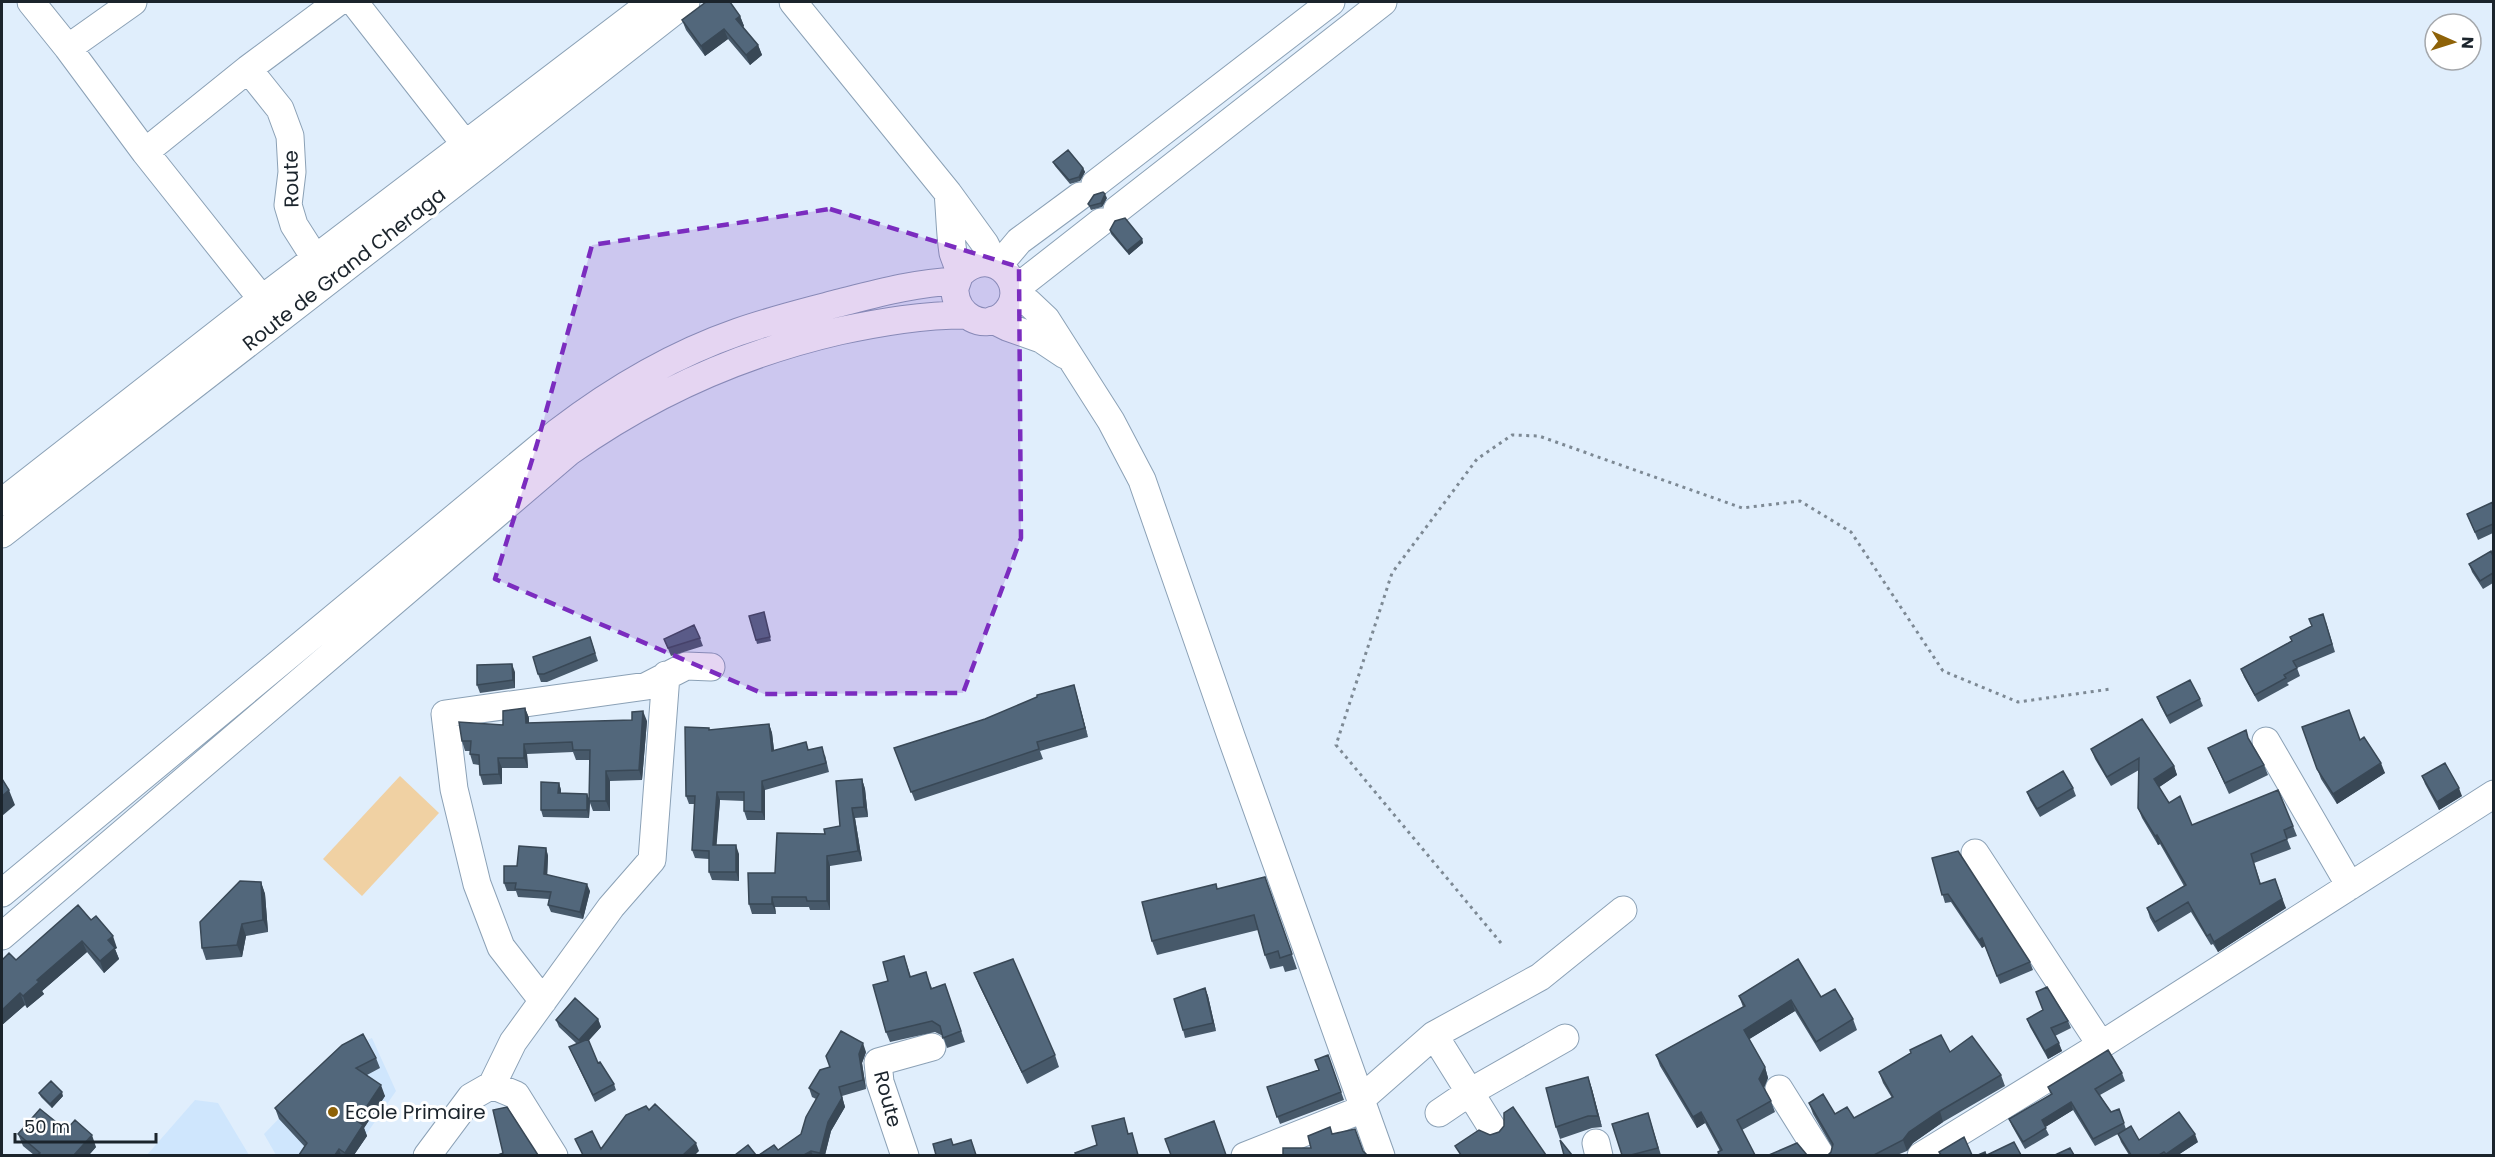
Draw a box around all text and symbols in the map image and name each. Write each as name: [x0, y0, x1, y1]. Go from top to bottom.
north arrow: [2423, 12, 2483, 72]
text: N: [2456, 36, 2479, 49]
street label: Route: [277, 150, 305, 208]
street label: Route de Grand Cheraga: [237, 181, 451, 357]
street label: Route: [867, 1068, 909, 1130]
place label: Ecole Primaire: [345, 1098, 486, 1126]
marker: Ecole Primaire: [326, 1105, 340, 1119]
scale bar: [15, 1106, 156, 1144]
text: 50 m: [24, 1114, 70, 1139]

